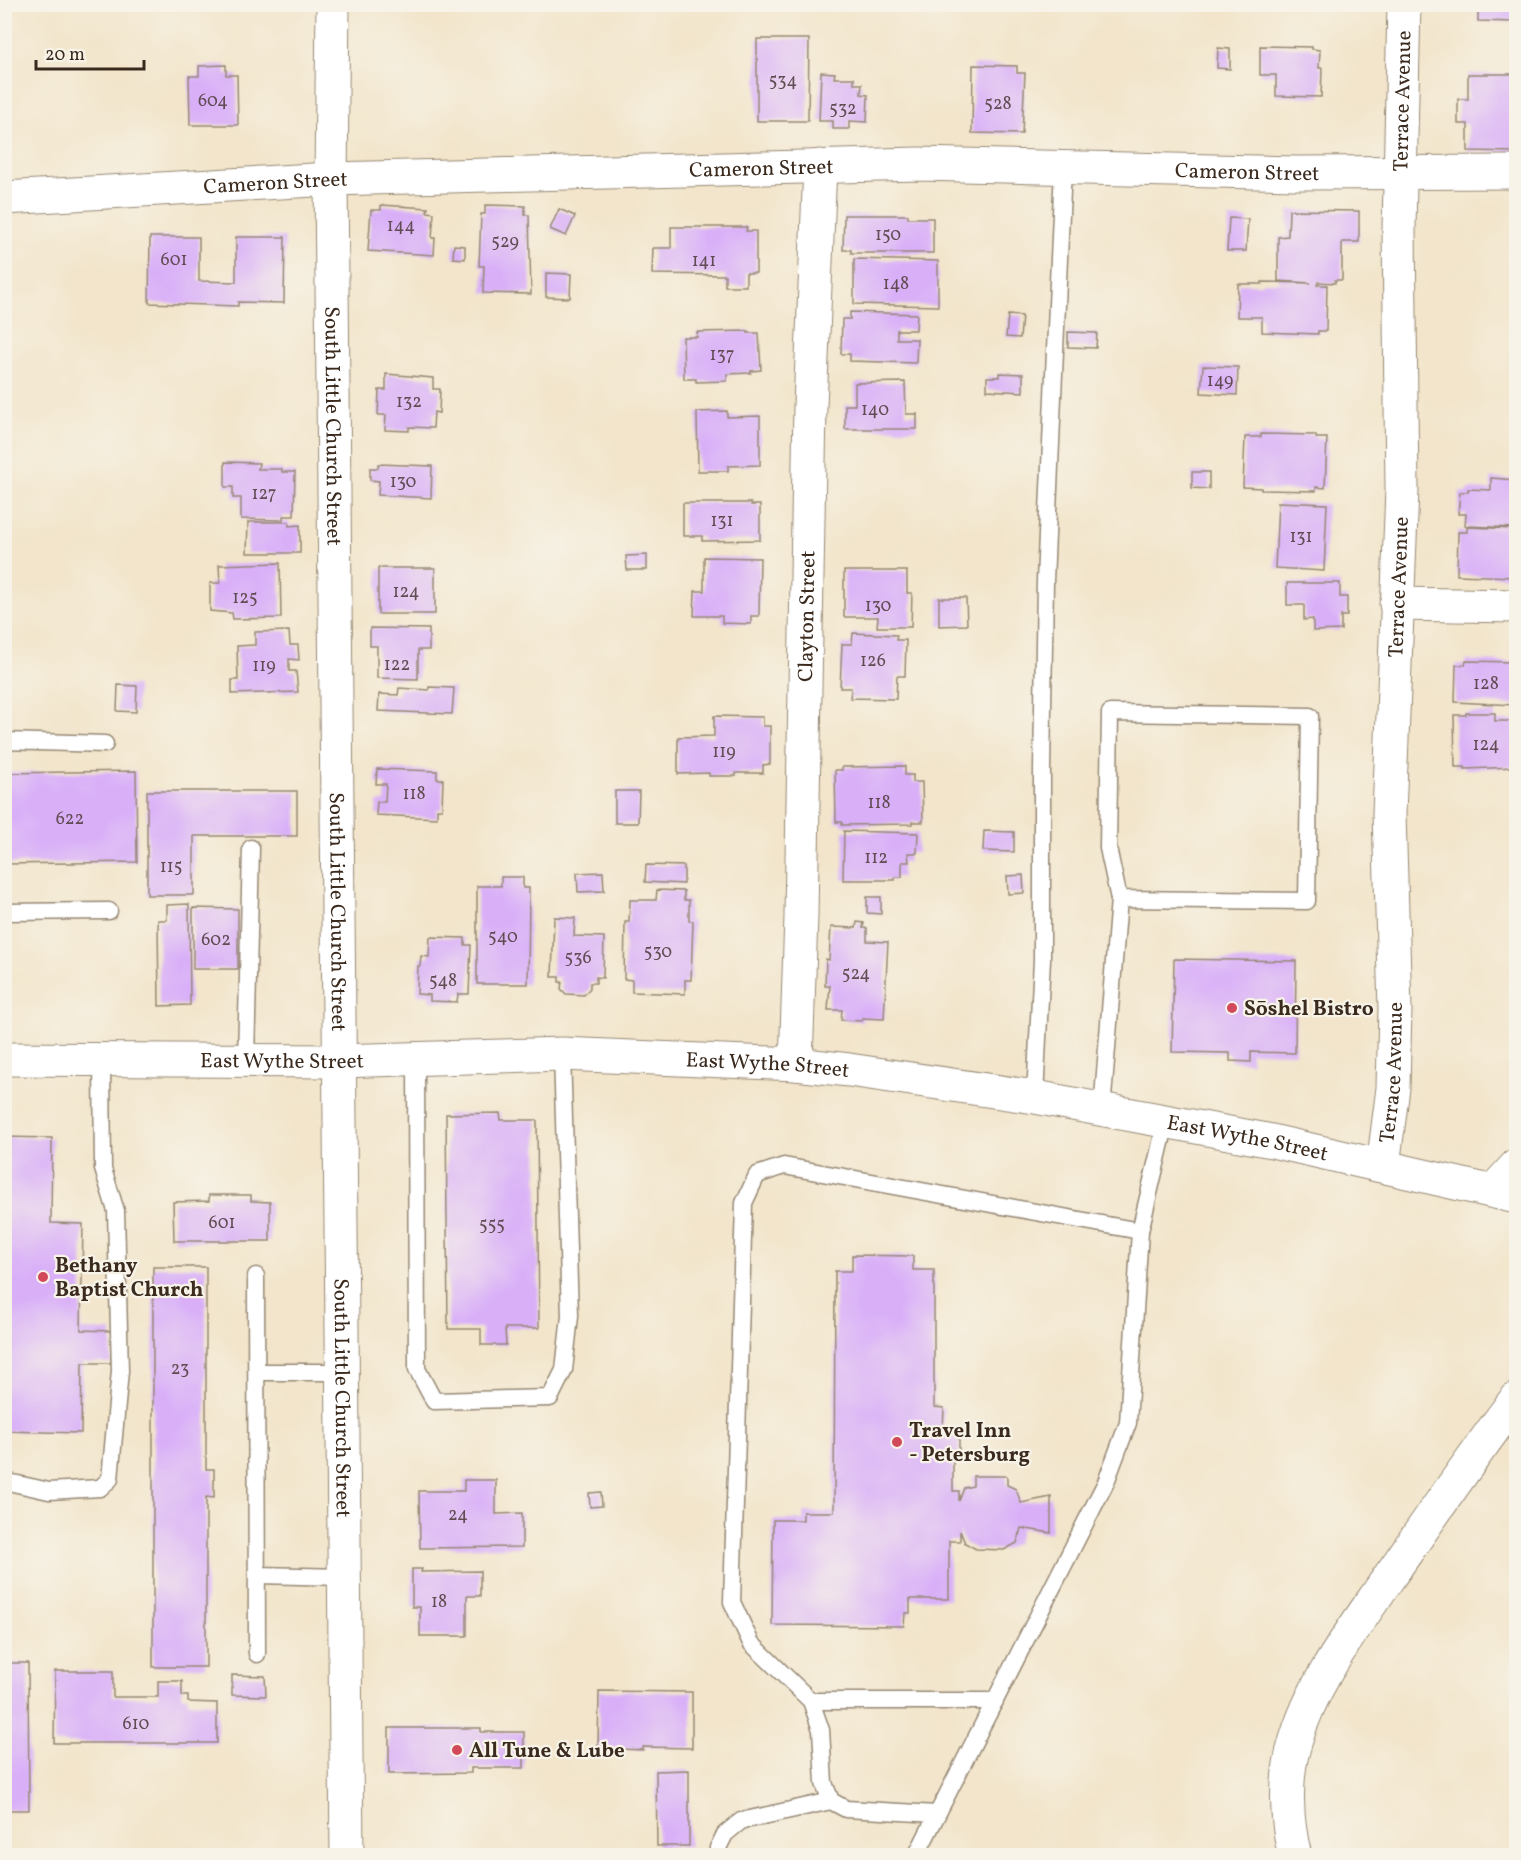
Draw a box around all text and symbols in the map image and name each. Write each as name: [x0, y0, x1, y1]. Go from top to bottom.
street label: Terrace Avenue: [1387, 30, 1419, 172]
scale bar: [36, 33, 144, 71]
text: 20 m: [45, 43, 85, 68]
house number: 534: [769, 69, 797, 94]
house number: 604: [198, 89, 228, 114]
house number: 528: [984, 92, 1012, 117]
house number: 532: [829, 97, 857, 122]
street label: Cameron Street: [689, 153, 834, 186]
street label: Cameron Street: [1175, 157, 1320, 189]
street label: Cameron Street: [203, 166, 348, 202]
house number: 144: [387, 214, 415, 239]
house number: 150: [875, 223, 901, 248]
house number: 529: [491, 230, 519, 255]
house number: 601: [161, 248, 187, 273]
house number: 141: [692, 249, 716, 274]
house number: 148: [883, 272, 909, 297]
street label: South Little Church Street: [316, 306, 347, 546]
house number: 137: [710, 343, 734, 368]
house number: 149: [1207, 369, 1233, 394]
house number: 132: [396, 390, 422, 415]
house number: 140: [861, 398, 889, 423]
house number: 130: [390, 470, 417, 495]
house number: 127: [252, 482, 276, 507]
house number: 131: [710, 509, 734, 534]
street label: Terrace Avenue: [1382, 516, 1417, 658]
house number: 131: [1289, 525, 1313, 550]
street label: Clayton Street: [792, 550, 823, 682]
house number: 124: [393, 580, 419, 605]
house number: 125: [232, 586, 258, 611]
house number: 130: [865, 594, 892, 619]
house number: 126: [860, 649, 886, 674]
house number: 122: [384, 653, 410, 678]
house number: 119: [252, 654, 276, 679]
house number: 128: [1473, 672, 1499, 697]
house number: 124: [1473, 733, 1499, 758]
house number: 119: [712, 740, 736, 765]
house number: 118: [402, 782, 426, 807]
house number: 118: [867, 791, 891, 816]
street label: South Little Church Street: [321, 792, 352, 1032]
house number: 622: [56, 807, 84, 832]
house number: 112: [864, 846, 888, 871]
house number: 115: [160, 855, 182, 880]
house number: 540: [488, 925, 518, 950]
house number: 602: [201, 928, 231, 953]
house number: 530: [644, 940, 672, 965]
house number: 536: [565, 946, 592, 971]
house number: 524: [842, 962, 870, 987]
house number: 548: [429, 969, 457, 994]
place label: Sōshel Bistro: [1244, 995, 1374, 1024]
marker: Sōshel Bistro: [1225, 1001, 1239, 1015]
street label: Terrace Avenue: [1373, 1002, 1411, 1145]
street label: East Wythe Street: [685, 1046, 851, 1086]
street label: East Wythe Street: [200, 1047, 364, 1077]
street label: East Wythe Street: [1164, 1109, 1331, 1169]
house number: 601: [209, 1211, 235, 1236]
house number: 555: [479, 1213, 505, 1238]
place label: Bethany Baptist Church: [55, 1252, 204, 1305]
marker: Bethany Baptist Church: [36, 1270, 50, 1284]
street label: South Little Church Street: [325, 1278, 357, 1518]
house number: 23: [171, 1357, 189, 1382]
place label: Travel Inn - Petersburg: [909, 1417, 1030, 1470]
marker: Travel Inn - Petersburg: [890, 1435, 904, 1449]
house number: 24: [448, 1503, 468, 1528]
house number: 18: [431, 1590, 447, 1615]
house number: 610: [123, 1712, 150, 1737]
place label: All Tune & Lube: [469, 1737, 625, 1766]
marker: All Tune & Lube: [450, 1743, 464, 1757]

